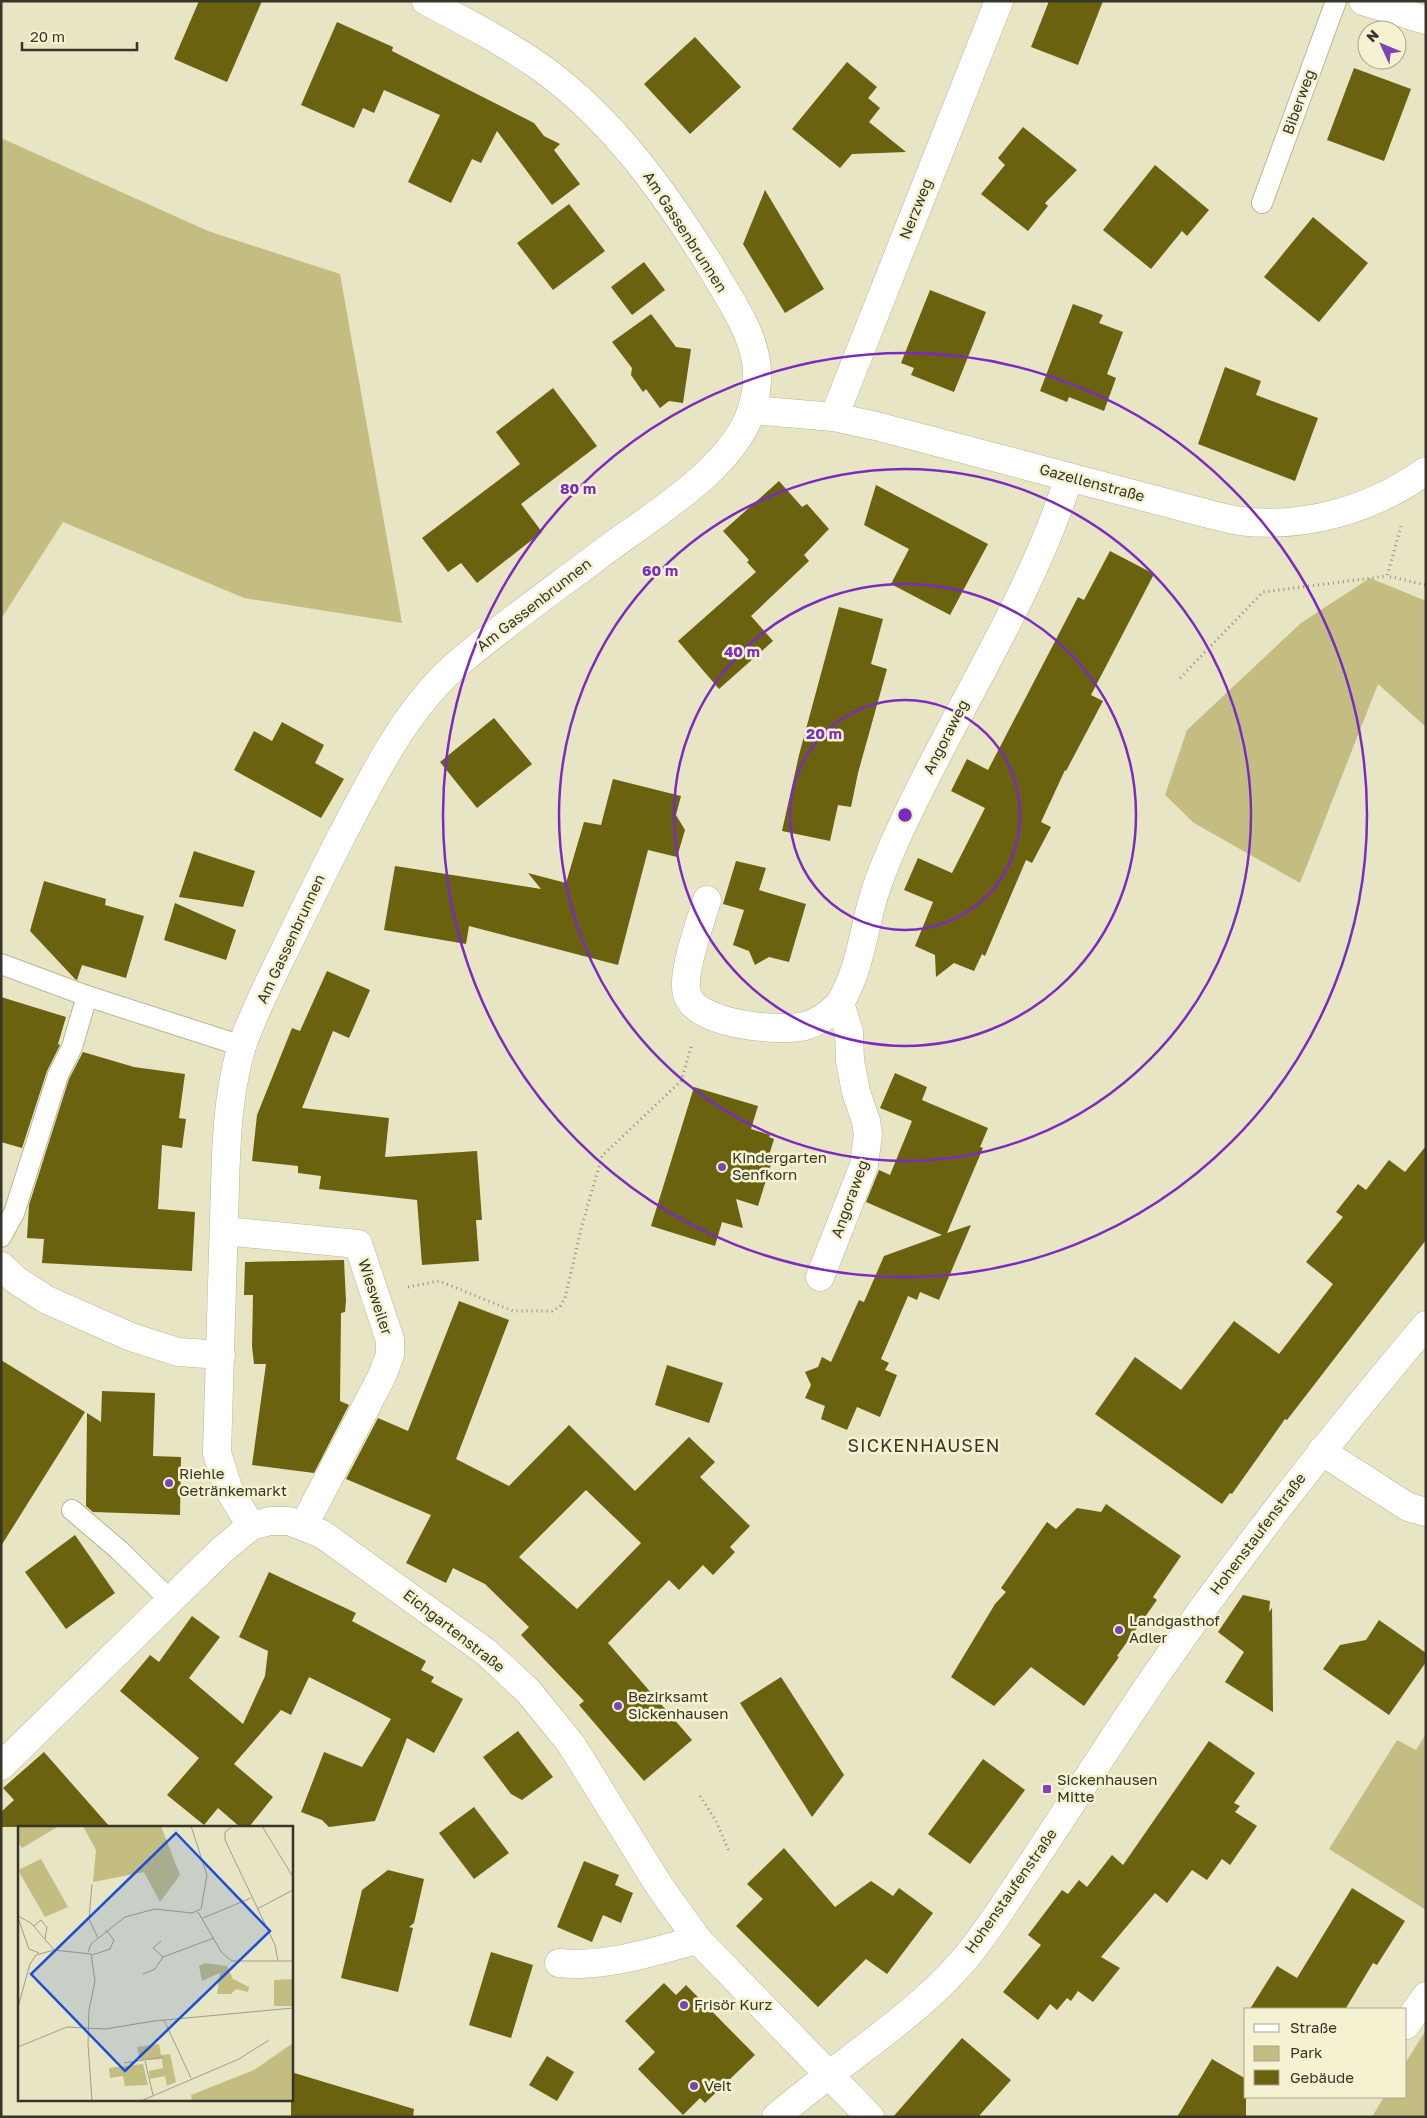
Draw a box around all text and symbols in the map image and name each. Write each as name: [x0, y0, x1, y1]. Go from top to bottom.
scale bar: [22, 20, 138, 52]
north arrow: [1357, 20, 1407, 70]
text: N: [1362, 26, 1382, 45]
text: 20 m: [30, 27, 65, 45]
street label: Biberweg: [1278, 67, 1318, 137]
street label: Am Gassenbrunnen: [640, 168, 732, 295]
street label: Nerzweg: [895, 176, 935, 242]
street label: Gazellenstraße: [1038, 459, 1147, 505]
text: 80 m: [560, 479, 596, 497]
street label: Am Gassenbrunnen: [472, 554, 594, 655]
text: 60 m: [642, 561, 678, 579]
text: 40 m: [724, 642, 760, 660]
street label: Angoraweg: [919, 696, 972, 777]
text: 20 m: [806, 724, 842, 742]
centre of rings: [896, 806, 914, 824]
street label: Am Gassenbrunnen: [252, 871, 328, 1006]
place label: Kindergarten Senfkorn: [732, 1148, 827, 1183]
street label: Angoraweg: [827, 1157, 871, 1240]
marker: Kindergarten Senfkorn: [716, 1161, 728, 1173]
street label: Wiesweiler: [355, 1256, 397, 1337]
district label: SICKENHAUSEN: [847, 1434, 1001, 1456]
place label: Riehle Getränkemarkt: [179, 1464, 287, 1499]
street label: Hohenstaufenstraße: [1206, 1469, 1309, 1598]
marker: Riehle Getränkemarkt: [163, 1477, 175, 1489]
street label: Eichgartenstraße: [400, 1585, 509, 1676]
place label: Landgasthof Adler: [1129, 1611, 1220, 1646]
marker: Landgasthof Adler: [1113, 1624, 1125, 1636]
place label: Bezirksamt Sickenhausen: [628, 1687, 729, 1722]
marker: Bezirksamt Sickenhausen: [612, 1700, 624, 1712]
place label: Sickenhausen Mitte: [1057, 1770, 1158, 1805]
marker: Sickenhausen Mitte: [1041, 1783, 1053, 1795]
street label: Hohenstaufenstraße: [960, 1824, 1060, 1956]
inset map: [18, 1826, 292, 2100]
place label: Frisör Kurz: [694, 1995, 772, 2013]
marker: Frisör Kurz: [678, 1999, 690, 2011]
legend: [1244, 2008, 1407, 2098]
text: Straße: [1290, 2018, 1337, 2036]
text: Park: [1290, 2043, 1323, 2061]
text: Gebäude: [1290, 2068, 1354, 2086]
place label: Veit: [704, 2076, 732, 2094]
marker: Veit: [688, 2080, 700, 2092]

